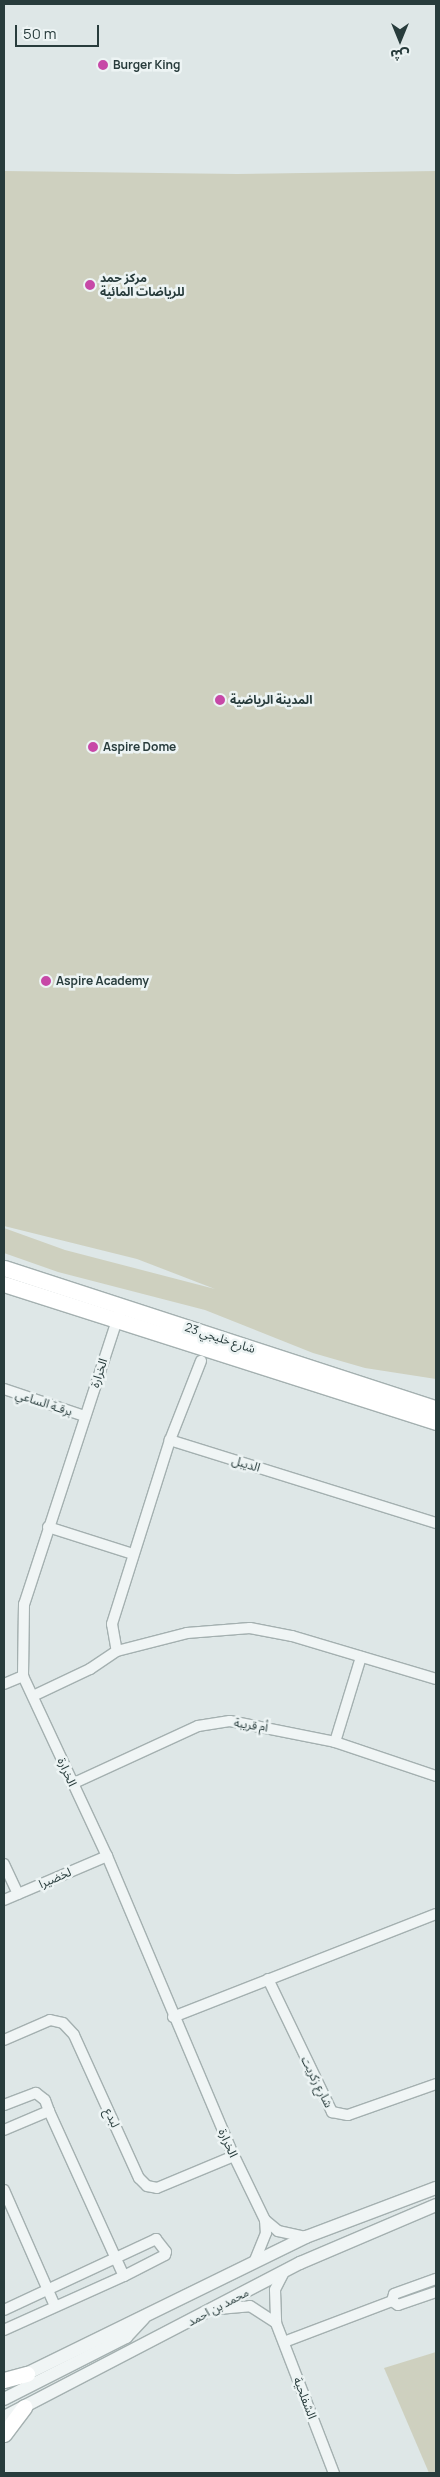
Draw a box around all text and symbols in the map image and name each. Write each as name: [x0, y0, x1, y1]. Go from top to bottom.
scale bar: [18, 15, 101, 47]
north arrow: [375, 15, 425, 65]
text: 50 m: [23, 23, 57, 44]
text: ش: [390, 46, 410, 65]
place label: Burger King: [113, 58, 180, 72]
marker: Burger King: [97, 59, 109, 71]
place label: مركز حمد للرياضات المائية: [100, 271, 185, 299]
marker: مركز حمد للرياضات المائية: [84, 279, 96, 291]
place label: المدينة الرياضية: [230, 693, 312, 707]
marker: المدينة الرياضية: [214, 694, 226, 706]
place label: Aspire Dome: [103, 740, 176, 754]
marker: Aspire Dome: [87, 741, 99, 753]
place label: Aspire Academy: [56, 974, 149, 988]
marker: Aspire Academy: [40, 975, 52, 987]
street label: شارع خليجي 23: [183, 1320, 257, 1356]
street label: الخرارة: [88, 1357, 110, 1389]
street label: برقـة الساعي: [14, 1387, 74, 1419]
street label: الديبل: [230, 1453, 262, 1475]
street label: أم قريبة: [233, 1715, 269, 1735]
street label: الخرارة: [54, 1755, 80, 1789]
street label: لخضيرا: [37, 1865, 73, 1891]
street label: شارع زكريت: [298, 2054, 336, 2110]
street label: لبدع: [101, 2106, 123, 2130]
street label: الخرارة: [215, 2126, 241, 2160]
street label: محمد بن احمد: [185, 2285, 251, 2329]
street label: الشفلحية: [290, 2375, 320, 2421]

